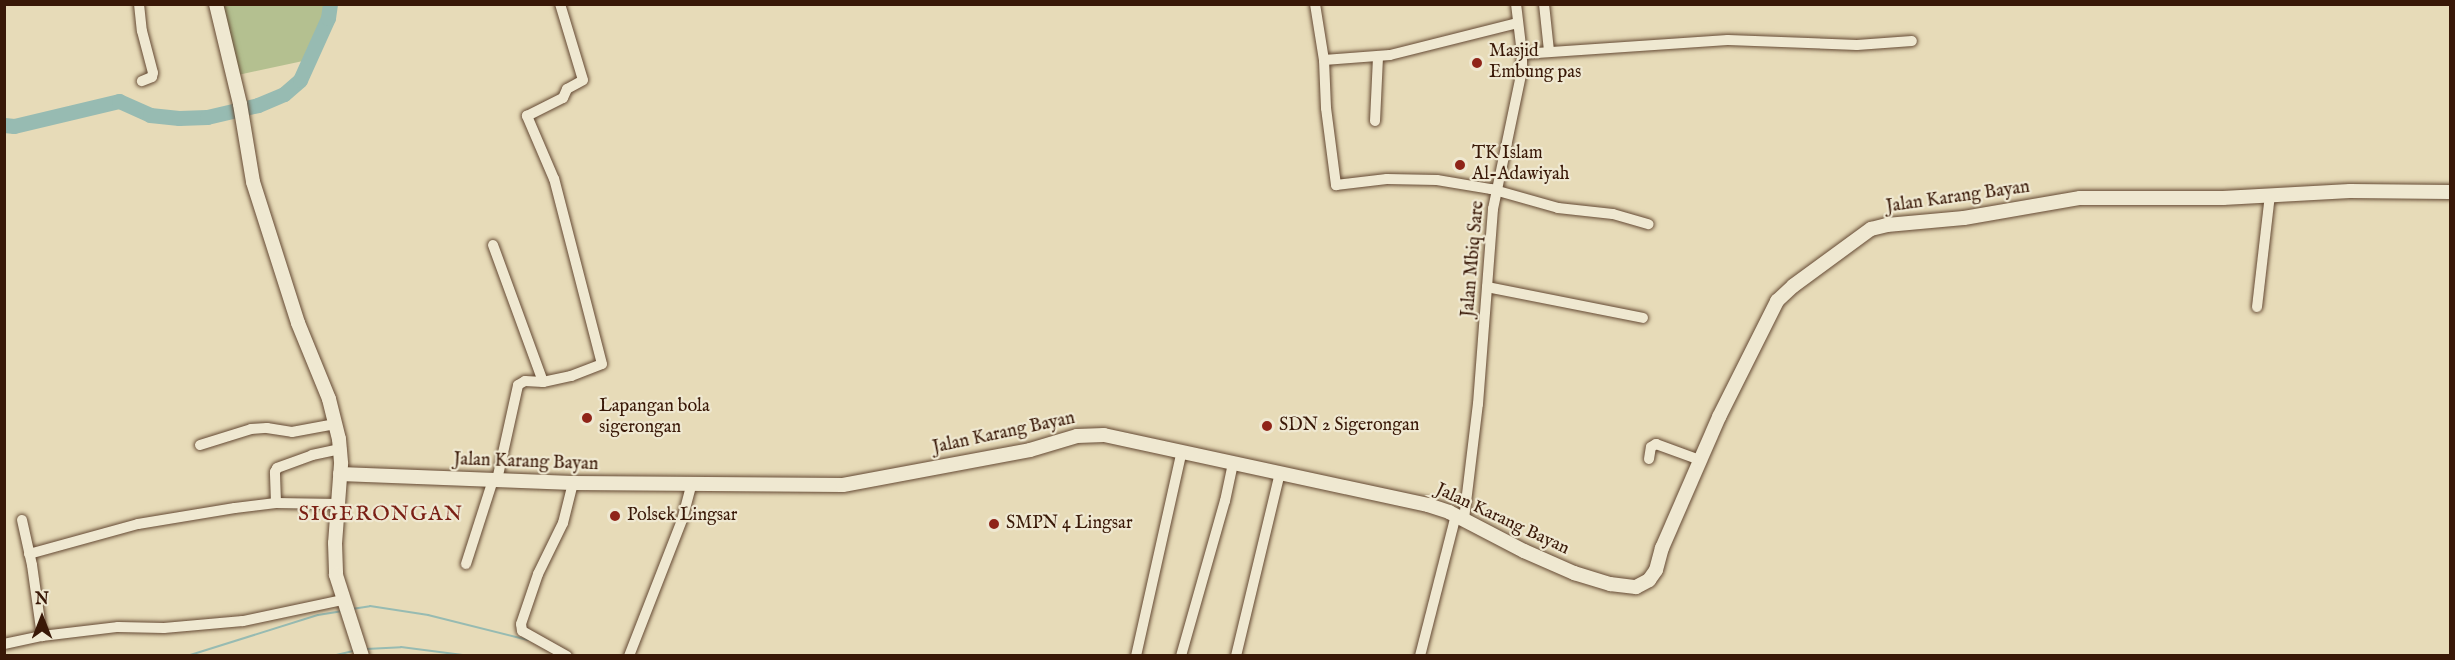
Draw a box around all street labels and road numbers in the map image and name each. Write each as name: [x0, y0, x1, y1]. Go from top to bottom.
street label: Jalan Karang Bayan: [1885, 177, 2031, 219]
street label: Jalan Mbiq Sare: [1458, 200, 1490, 318]
street label: Jalan Karang Bayan: [931, 408, 1077, 460]
street label: Jalan Karang Bayan: [453, 450, 599, 476]
street label: Jalan Karang Bayan: [1432, 480, 1572, 560]

